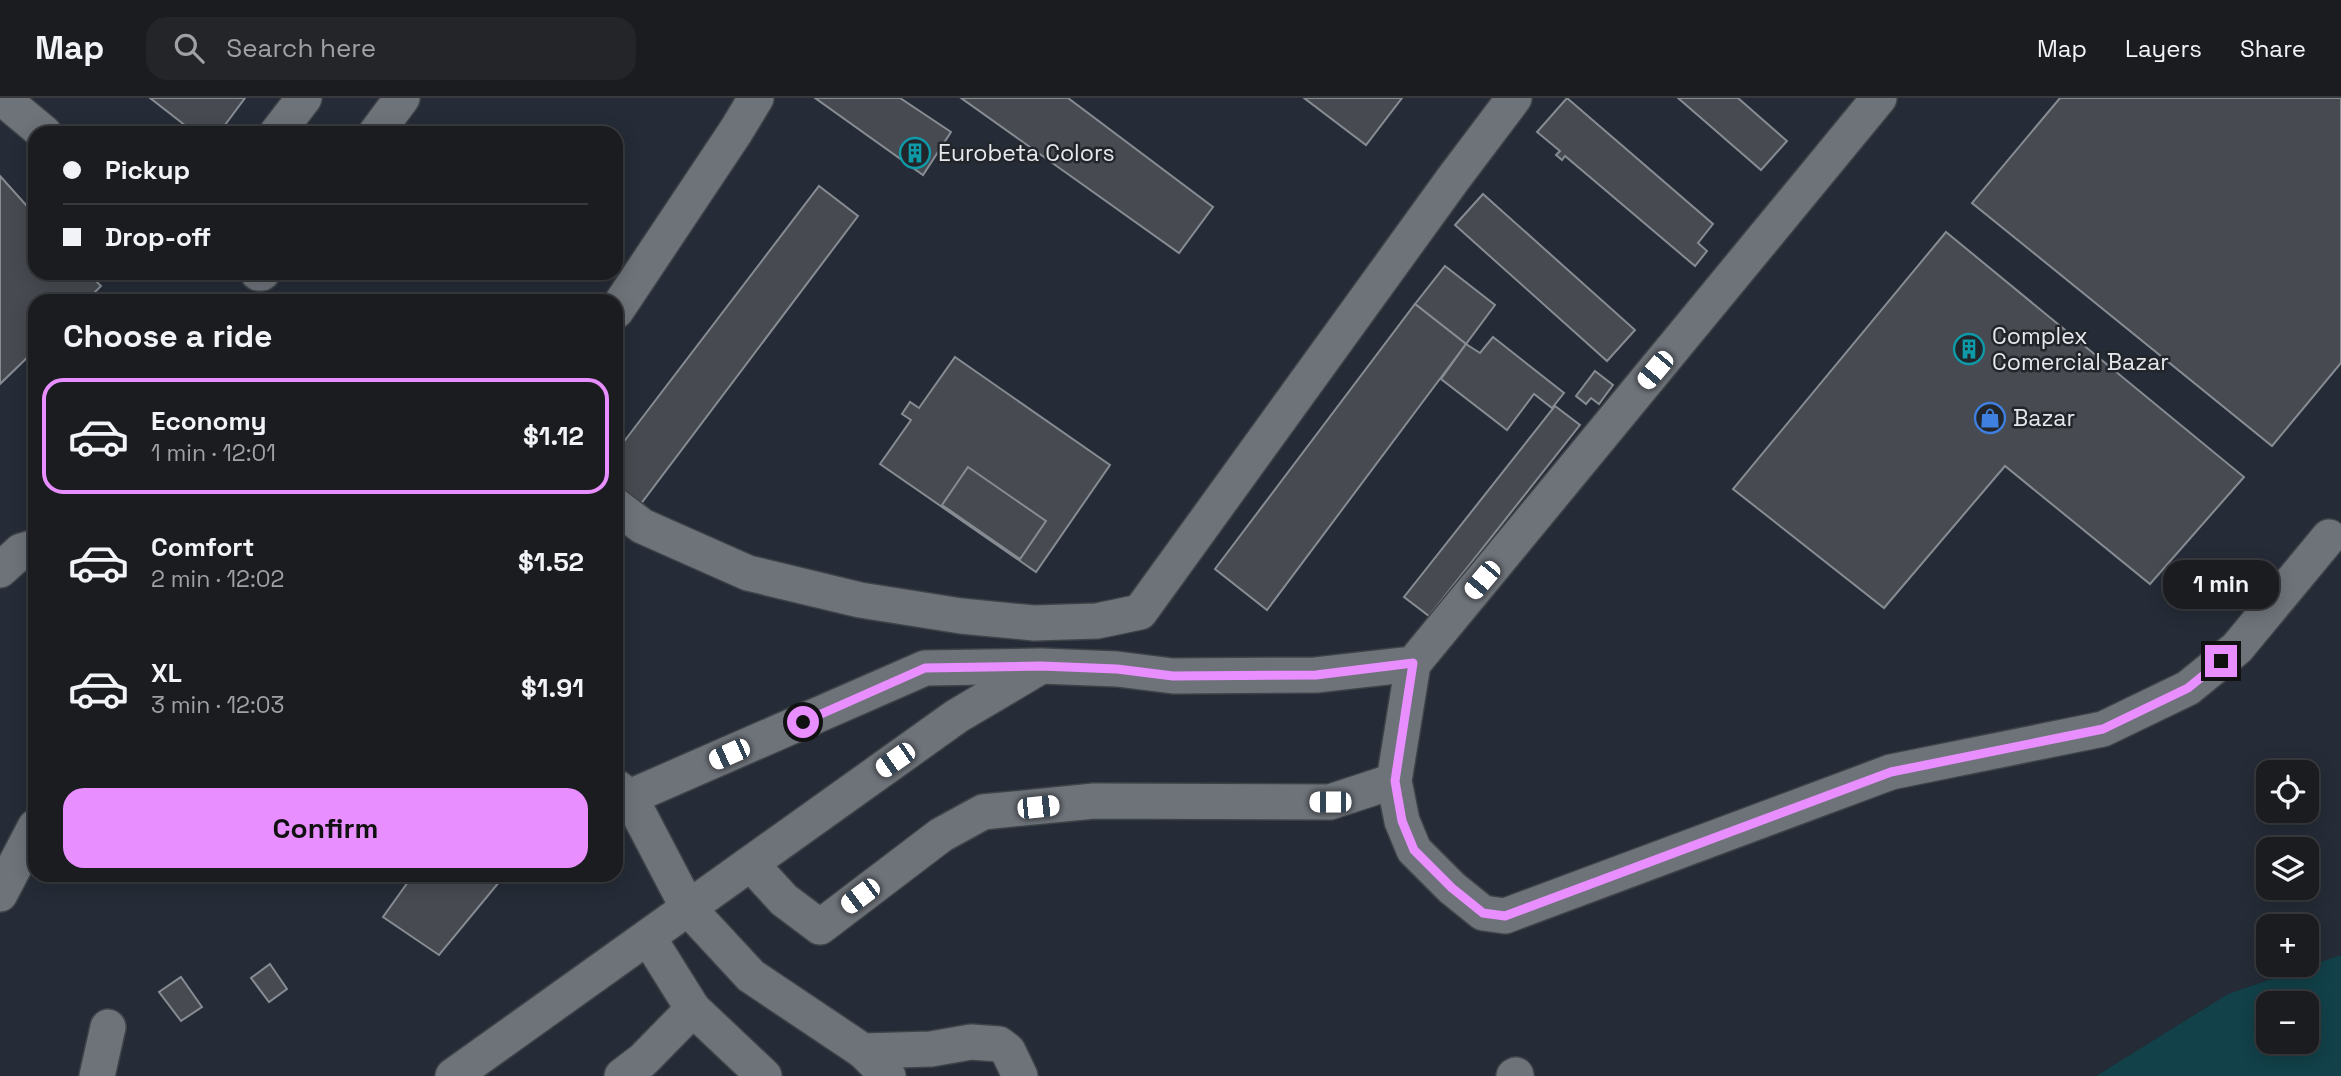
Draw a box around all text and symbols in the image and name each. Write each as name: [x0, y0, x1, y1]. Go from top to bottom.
search box: [146, 17, 636, 80]
text: Map: [35, 27, 104, 69]
icon: search: [170, 29, 208, 67]
text: Search here: [226, 31, 376, 65]
text: Map: [2037, 33, 2087, 64]
text: Layers: [2125, 33, 2202, 64]
text: Share: [2240, 33, 2306, 64]
building icon: Eurobeta Colors: [898, 136, 932, 170]
place label: Eurobeta Colors: [938, 138, 1115, 168]
text: Pickup: [105, 153, 190, 187]
text: Drop-off: [105, 220, 211, 254]
text: Choose a ride: [63, 316, 273, 356]
place label: Complex Comercial Bazar: [1992, 321, 2169, 377]
building icon: Complex Comercial Bazar: [1952, 332, 1986, 366]
car: [1634, 347, 1677, 393]
shop icon: Bazar: [1973, 401, 2007, 435]
place label: Bazar: [2013, 403, 2075, 433]
text: Economy: [151, 404, 267, 438]
icon: car: [67, 405, 130, 468]
text: $1.12: [523, 419, 584, 453]
text: 1 min · 12:01: [151, 438, 276, 468]
text: Comfort: [151, 530, 254, 564]
icon: car: [67, 531, 130, 594]
text: $1.52: [518, 545, 584, 579]
car: [1461, 557, 1504, 603]
callout: 1 min: [2163, 560, 2279, 608]
text: 2 min · 12:02: [151, 564, 284, 594]
text: 1 min: [2193, 569, 2249, 599]
route end: [2205, 645, 2237, 677]
text: XL: [151, 656, 182, 690]
icon: car: [67, 657, 130, 720]
text: $1.91: [521, 671, 584, 705]
text: 3 min · 12:03: [151, 690, 284, 720]
route start: [787, 706, 819, 738]
car: [706, 736, 753, 772]
car: [872, 739, 919, 781]
map controls: [2256, 760, 2319, 1054]
button: locate: [2256, 760, 2319, 823]
button: Confirm: [63, 788, 588, 868]
car: [1310, 792, 1352, 813]
car: [1017, 794, 1060, 820]
button: layers: [2256, 837, 2319, 900]
car: [837, 875, 884, 917]
button: +: [2256, 914, 2319, 977]
button: −: [2256, 991, 2319, 1054]

